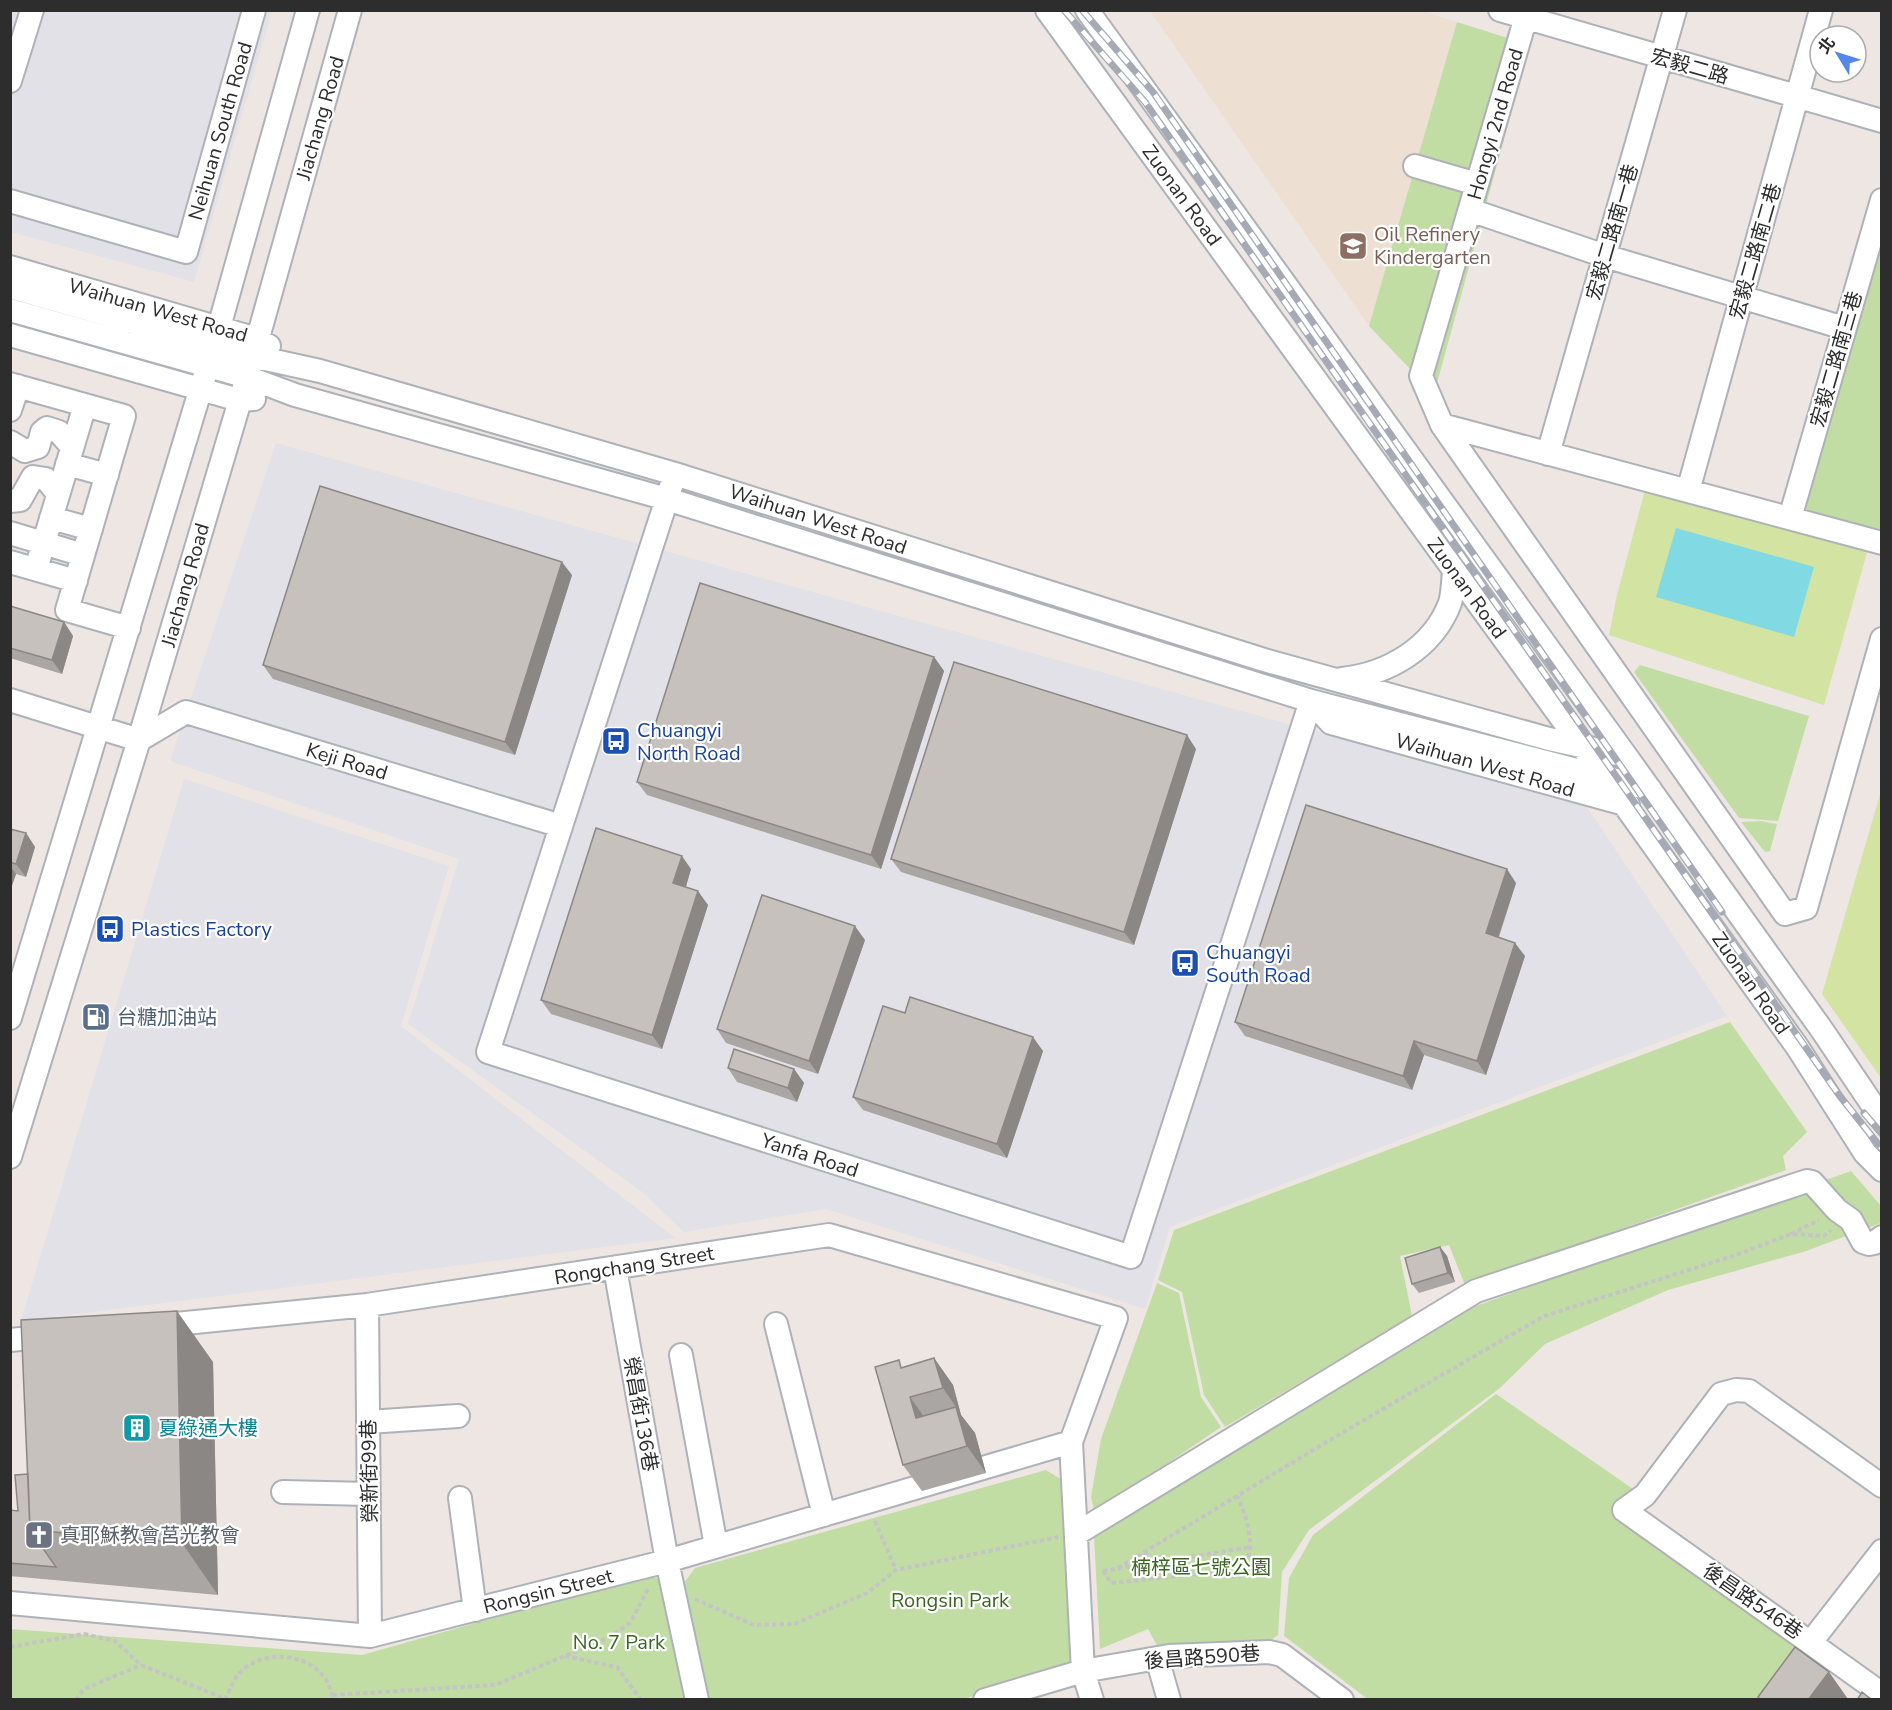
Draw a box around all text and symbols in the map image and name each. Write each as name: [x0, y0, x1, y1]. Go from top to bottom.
north arrow: [1808, 24, 1868, 84]
text: 北: [1813, 32, 1841, 58]
street label: Neihuan South Road: [182, 39, 259, 224]
street label: 宏毅二路: [1648, 42, 1732, 90]
street label: Hongyi 2nd Road: [1461, 45, 1530, 203]
street label: Jiachang Road: [290, 53, 351, 184]
street label: Zuonan Road: [1136, 139, 1227, 251]
street label: 宏毅二路南一巷: [1580, 161, 1645, 303]
street label: 宏毅二路南二巷: [1723, 180, 1788, 322]
place label: Oil Refinery Kindergarten: [1374, 221, 1491, 271]
school or university icon: Oil Refinery Kindergarten: [1337, 230, 1369, 262]
street label: Waihuan West Road: [65, 272, 251, 349]
street label: 宏毅二路南三巷: [1804, 288, 1869, 430]
street label: Waihuan West Road: [725, 478, 910, 561]
street label: Jiachang Road: [155, 520, 216, 651]
street label: Zuonan Road: [1421, 532, 1512, 644]
place label: Chuangyi North Road: [637, 717, 741, 767]
bus stop icon: Chuangyi North Road: [600, 725, 632, 757]
street label: Waihuan West Road: [1392, 727, 1578, 804]
street label: Keji Road: [303, 736, 391, 787]
bus stop icon: Plastics Factory: [94, 913, 126, 945]
place label: Plastics Factory: [131, 916, 273, 943]
street label: Zuonan Road: [1705, 927, 1796, 1040]
place label: Chuangyi South Road: [1206, 939, 1311, 989]
bus stop icon: Chuangyi South Road: [1169, 947, 1201, 979]
fuel station icon: 台糖加油站: [80, 1001, 112, 1033]
place label: 台糖加油站: [117, 1004, 217, 1031]
street label: Yanfa Road: [757, 1127, 862, 1184]
street label: Rongchang Street: [552, 1239, 717, 1291]
street label: 榮昌街136巷: [617, 1355, 664, 1474]
building icon: 夏綠通大樓: [121, 1412, 153, 1444]
place label: 夏綠通大樓: [158, 1415, 258, 1442]
street label: 榮新街99巷: [355, 1419, 384, 1523]
church icon: 真耶穌教會莒光教會: [23, 1519, 55, 1551]
place label: 真耶穌教會莒光教會: [60, 1522, 240, 1549]
park label: 楠梓區七號公園: [1131, 1554, 1271, 1581]
street label: 後昌路546巷: [1697, 1557, 1808, 1646]
street label: Rongsin Street: [480, 1562, 617, 1621]
park label: Rongsin Park: [891, 1587, 1010, 1614]
park label: No. 7 Park: [573, 1629, 666, 1656]
street label: 後昌路590巷: [1143, 1640, 1261, 1675]

